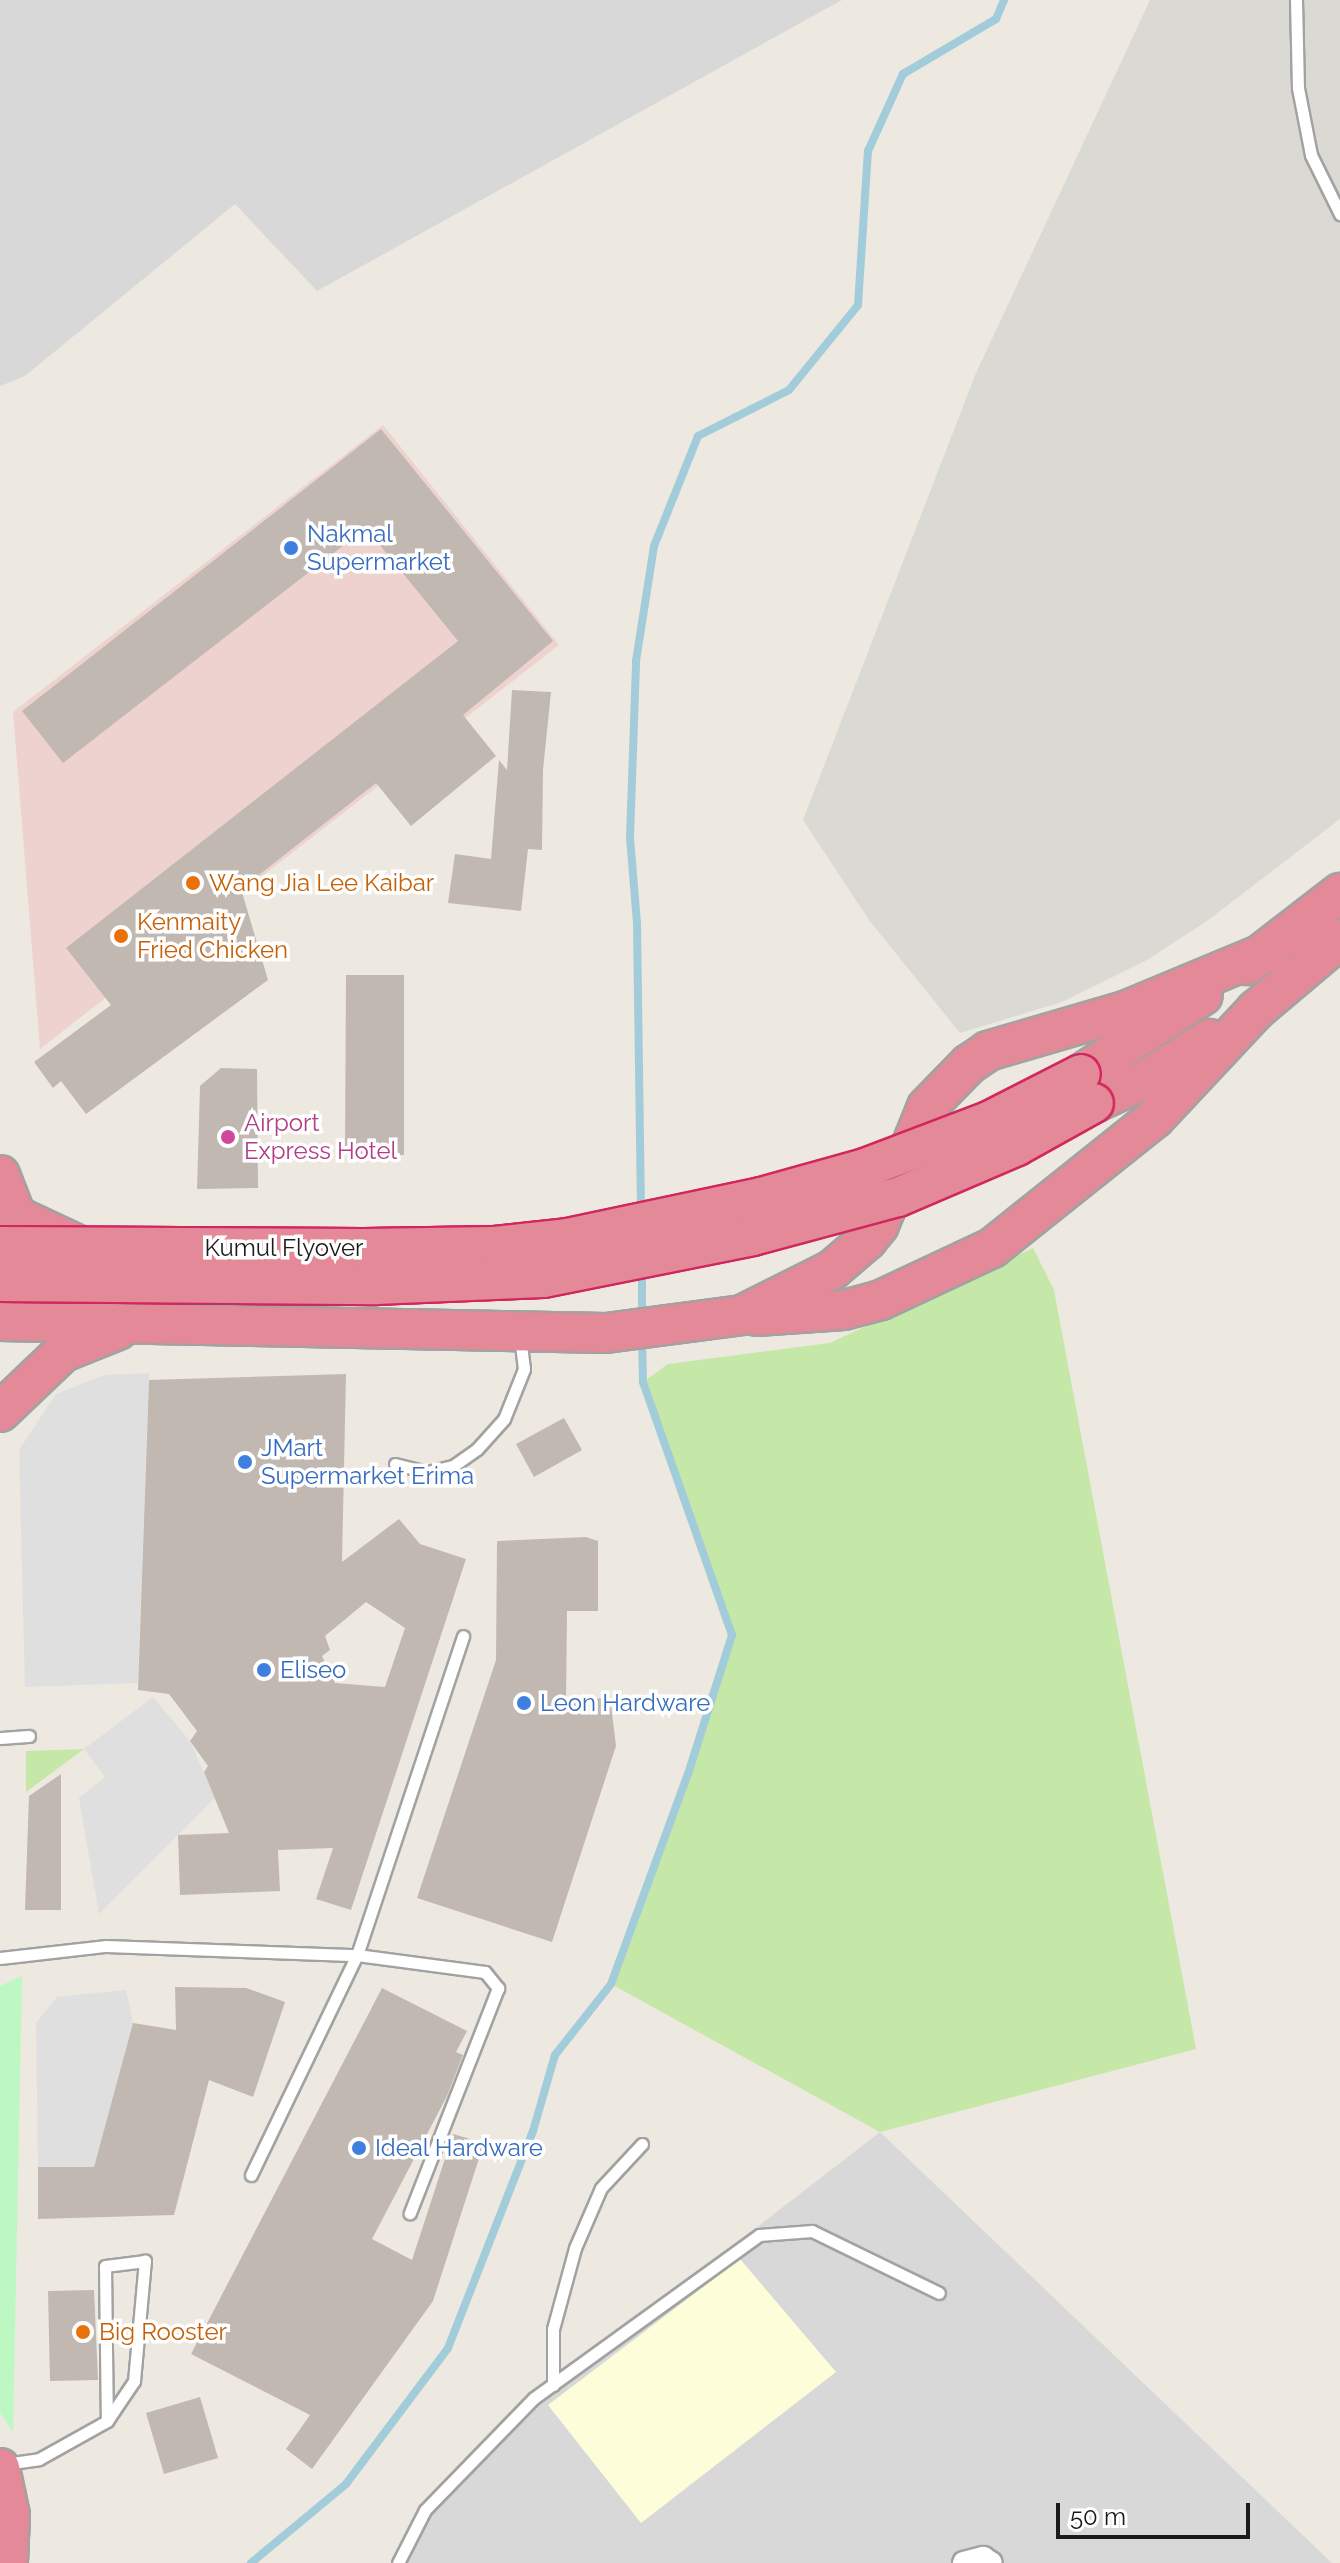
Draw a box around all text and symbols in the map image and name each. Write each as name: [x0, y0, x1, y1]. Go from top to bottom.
place label: Nakmal Supermarket: [307, 520, 451, 576]
marker: Nakmal Supermarket: [282, 539, 300, 557]
place label: Wang Jia Lee Kaibar: [209, 869, 435, 897]
marker: Wang Jia Lee Kaibar: [184, 874, 202, 892]
place label: Kenmaity Fried Chicken: [137, 908, 288, 964]
marker: Kenmaity Fried Chicken: [112, 927, 130, 945]
place label: Airport Express Hotel: [244, 1109, 397, 1165]
marker: Airport Express Hotel: [219, 1128, 237, 1146]
street label: Kumul Flyover: [204, 1234, 364, 1262]
place label: JMart Supermarket Erima: [261, 1434, 474, 1490]
marker: JMart Supermarket Erima: [236, 1453, 254, 1471]
place label: Eliseo: [280, 1656, 346, 1684]
marker: Eliseo: [255, 1661, 273, 1679]
place label: Leon Hardware: [540, 1689, 710, 1717]
marker: Leon Hardware: [515, 1694, 533, 1712]
place label: Ideal Hardware: [375, 2134, 544, 2162]
marker: Ideal Hardware: [350, 2139, 368, 2157]
place label: Big Rooster: [99, 2318, 227, 2346]
marker: Big Rooster: [74, 2323, 92, 2341]
scale bar: [1060, 2487, 1254, 2537]
text: 50 m: [1070, 2502, 1126, 2531]

